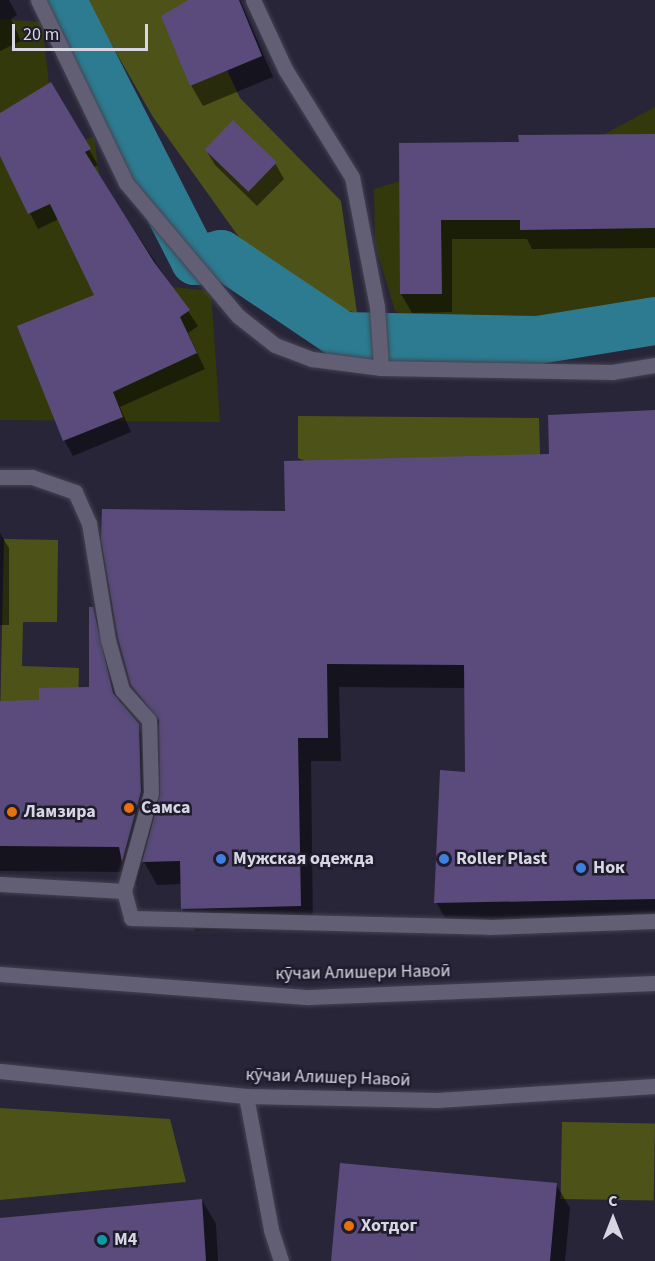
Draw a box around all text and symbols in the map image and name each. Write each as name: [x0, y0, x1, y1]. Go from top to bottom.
scale bar: [15, 12, 152, 50]
text: 20 m: [23, 22, 59, 47]
place label: Самса: [141, 797, 191, 819]
place label: Ламзира: [24, 801, 96, 823]
marker: Самса: [122, 801, 136, 815]
marker: Ламзира: [5, 805, 19, 819]
place label: Мужская одежда: [233, 848, 374, 870]
place label: Roller Plast: [456, 848, 547, 870]
marker: Мужская одежда: [214, 852, 228, 866]
marker: Roller Plast: [437, 852, 451, 866]
place label: Нок: [593, 857, 625, 879]
marker: Нок: [574, 861, 588, 875]
street label: кӯчаи Алишери Навоӣ: [275, 961, 451, 985]
street label: кӯчаи Алишер Навоӣ: [245, 1064, 411, 1092]
north arrow: [583, 1189, 643, 1249]
text: С: [608, 1190, 618, 1212]
place label: Хотдог: [361, 1215, 417, 1237]
marker: Хотдог: [342, 1219, 356, 1233]
place label: М4: [114, 1229, 137, 1251]
marker: М4: [95, 1233, 109, 1247]

